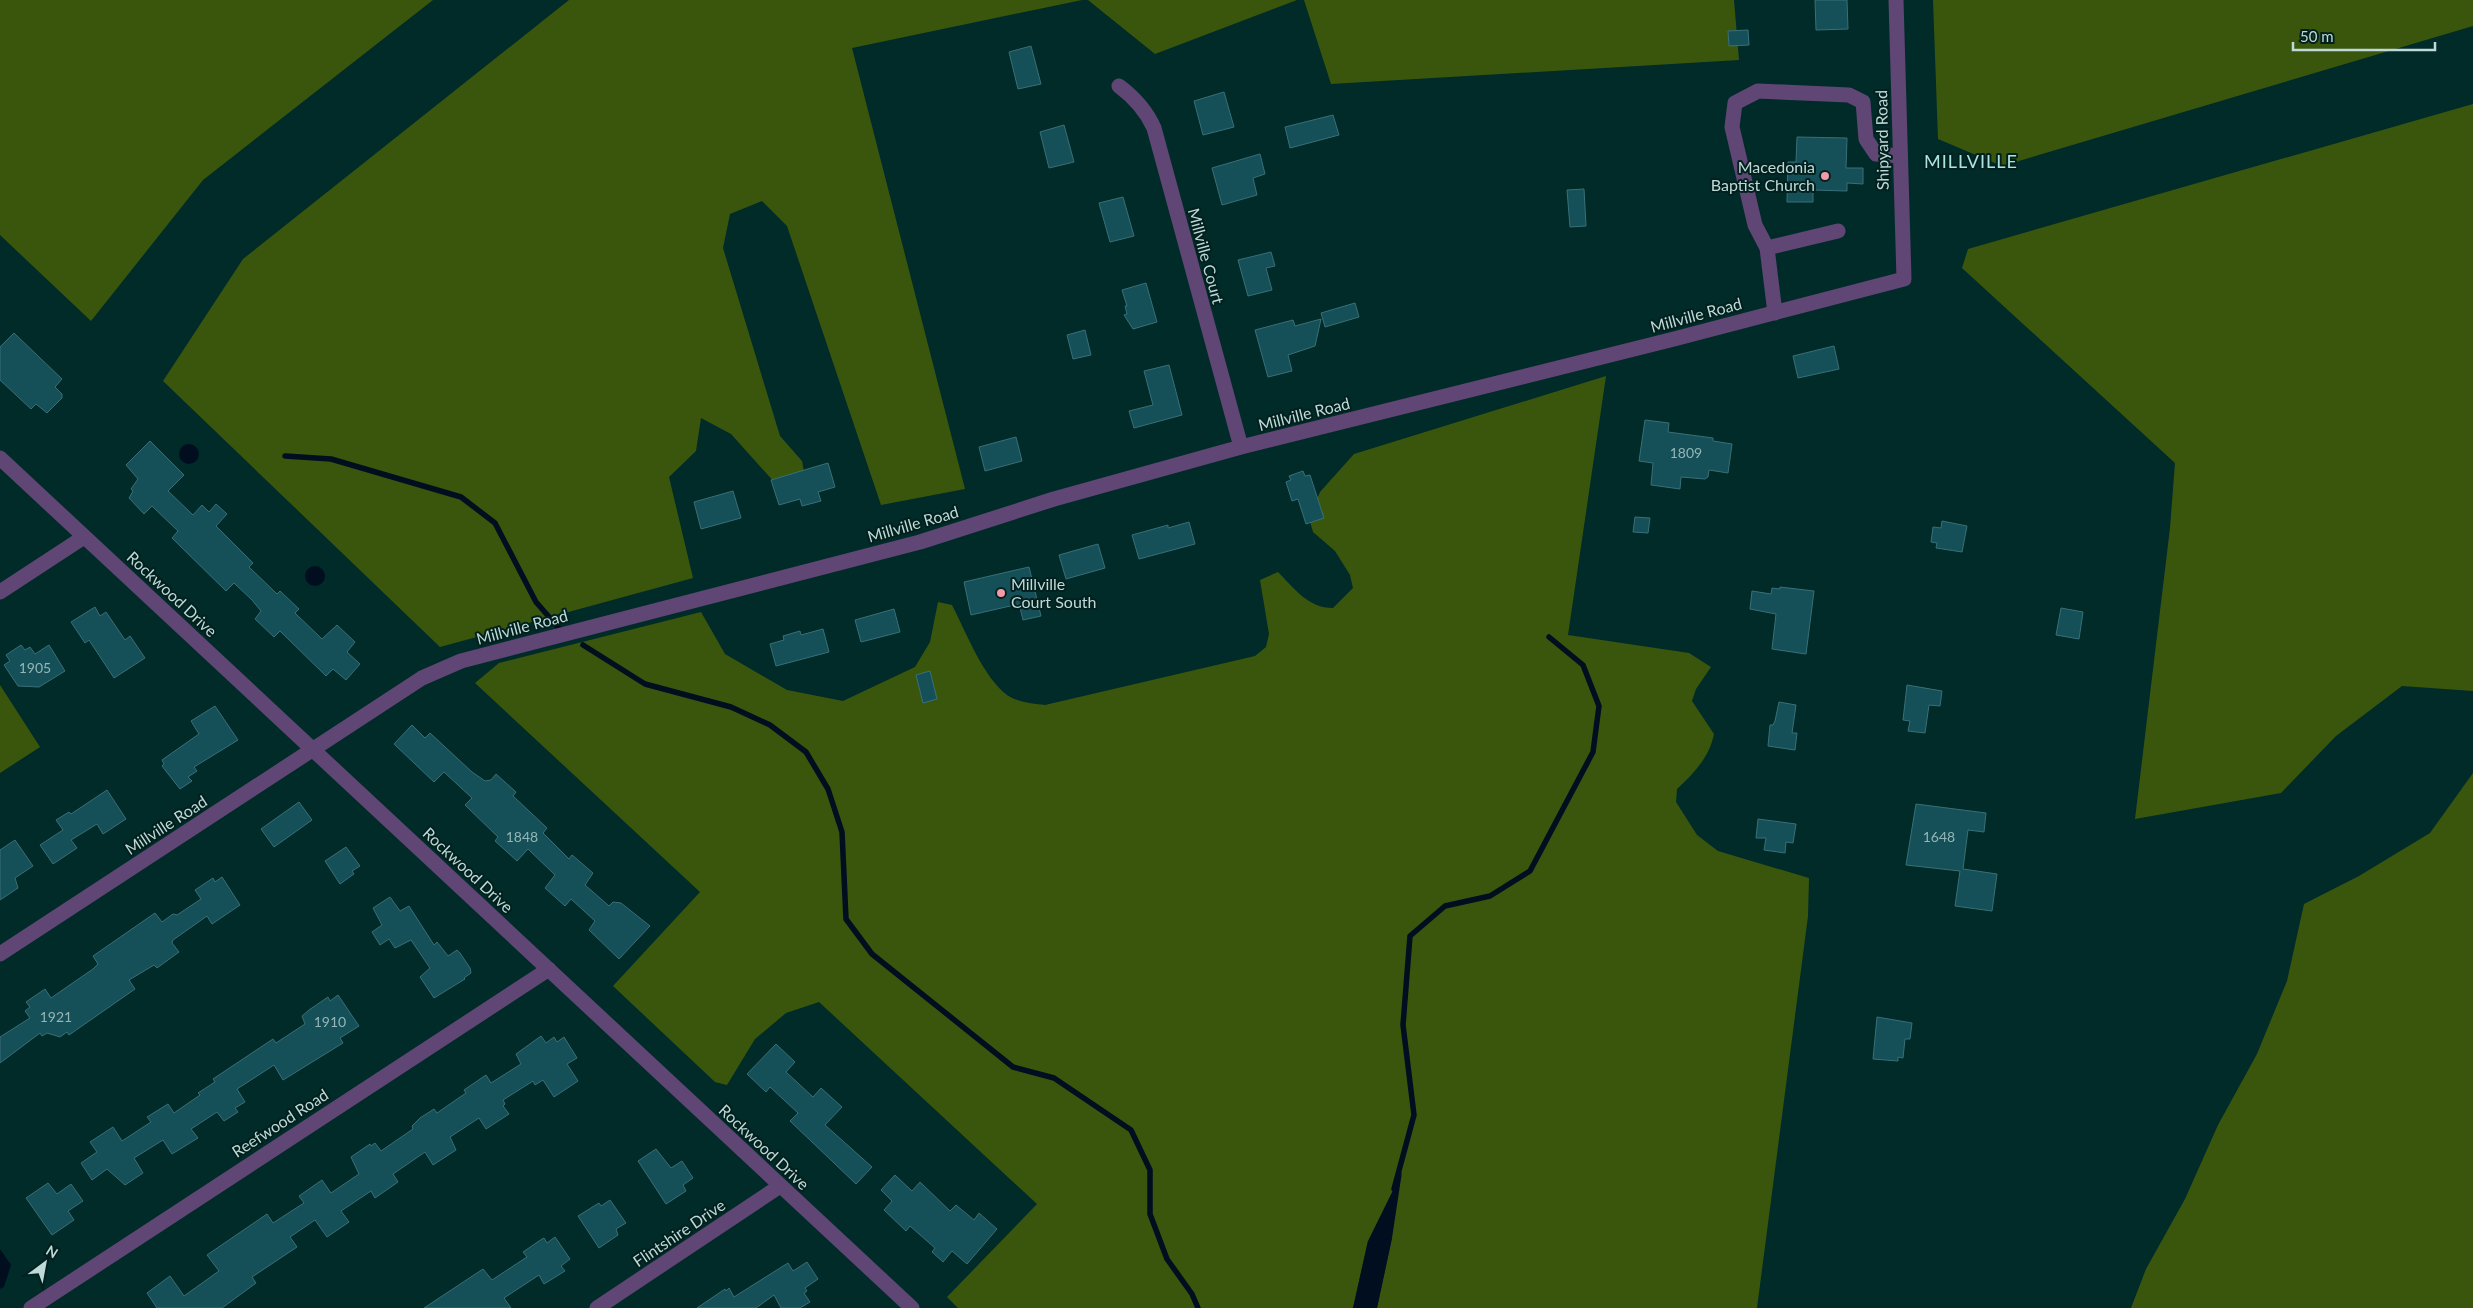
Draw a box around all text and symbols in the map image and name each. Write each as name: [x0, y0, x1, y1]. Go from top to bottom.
scale bar: [2293, 20, 2436, 52]
text: 50 m: [2300, 27, 2334, 45]
street label: Shipyard Road: [1871, 90, 1892, 190]
district label: MILLVILLE: [1924, 150, 2018, 172]
place label: Macedonia Baptist Church: [1711, 157, 1815, 194]
marker: Macedonia Baptist Church: [1819, 170, 1831, 182]
street label: Millville Court: [1185, 206, 1228, 306]
street label: Millville Road: [1648, 293, 1744, 336]
street label: Millville Road: [1256, 393, 1352, 434]
house number: 1809: [1670, 444, 1702, 461]
street label: Millville Road: [865, 501, 961, 546]
street label: Rockwood Drive: [123, 547, 221, 640]
place label: Millville Court South: [1011, 574, 1096, 611]
marker: Millville Court South: [995, 587, 1007, 599]
street label: Millville Road: [474, 605, 570, 648]
house number: 1905: [19, 659, 51, 676]
street label: Millville Road: [121, 791, 210, 858]
street label: Rockwood Drive: [419, 823, 517, 916]
house number: 1848: [506, 828, 538, 845]
house number: 1648: [1923, 828, 1955, 845]
house number: 1921: [40, 1008, 72, 1025]
house number: 1910: [314, 1013, 346, 1030]
street label: Reefwood Road: [228, 1084, 331, 1161]
street label: Rockwood Drive: [715, 1100, 813, 1193]
street label: Flintshire Drive: [629, 1195, 728, 1270]
north arrow: [20, 1238, 70, 1288]
text: N: [43, 1241, 61, 1262]

